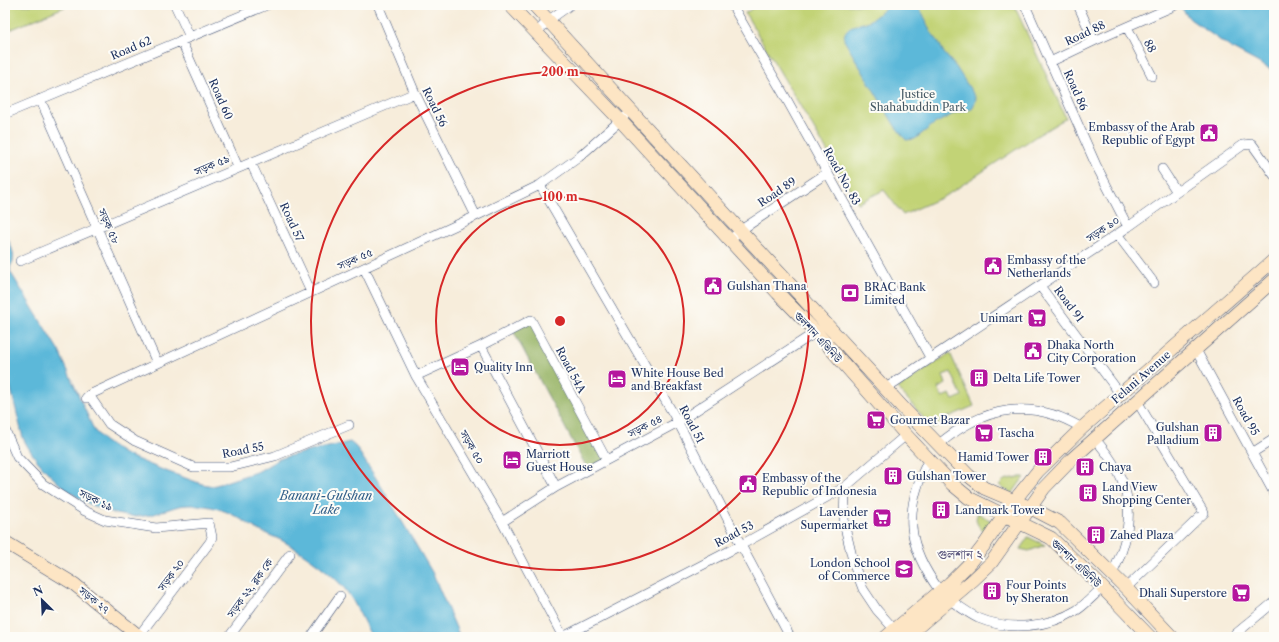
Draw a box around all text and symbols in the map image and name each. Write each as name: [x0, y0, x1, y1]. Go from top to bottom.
street label: Road 88: [1062, 18, 1108, 48]
street label: Road 62: [109, 33, 153, 63]
street label: 88: [1141, 37, 1159, 55]
text: 200 m: [541, 64, 579, 79]
street label: Road 86: [1061, 67, 1091, 113]
street label: Road 60: [206, 76, 236, 122]
street label: Road 56: [419, 85, 451, 130]
park label: Justice Shahabuddin Park: [870, 87, 967, 114]
place label: Embassy of the Arab Republic of Egypt: [1088, 120, 1195, 147]
public building icon: Embassy of the Arab Republic of Egypt: [1198, 122, 1220, 144]
street label: Road No. 83: [820, 145, 864, 207]
street label: সড়ক ৫৯: [191, 151, 232, 179]
street label: Road 89: [755, 174, 799, 210]
text: 100 m: [542, 189, 578, 204]
street label: Road 57: [277, 200, 307, 244]
street label: সড়ক ৫৮: [95, 205, 123, 246]
street label: সড়ক ৯০: [1083, 213, 1122, 246]
street label: সড়ক ৫৫: [334, 245, 375, 273]
place label: Embassy of the Netherlands: [1007, 253, 1086, 280]
public building icon: Embassy of the Netherlands: [982, 255, 1004, 277]
public building icon: Gulshan Thana: [702, 275, 724, 297]
place label: Gulshan Thana: [727, 279, 807, 293]
place label: BRAC Bank Limited: [864, 280, 926, 307]
bank icon: BRAC Bank Limited: [839, 282, 861, 304]
street label: Road 91: [1051, 283, 1087, 325]
supermarket icon: Unimart: [1026, 307, 1048, 329]
street label: গুলশান এভিনিউ: [791, 308, 845, 366]
place label: Unimart: [980, 311, 1023, 325]
centre of rings: [553, 314, 567, 328]
place label: Dhaka North City Corporation: [1047, 338, 1136, 365]
public building icon: Dhaka North City Corporation: [1022, 340, 1044, 362]
street label: Road 54A: [553, 344, 589, 396]
street label: Felani Avenue: [1109, 348, 1173, 406]
hotel icon: Quality Inn: [449, 356, 471, 378]
place label: Quality Inn: [474, 360, 533, 374]
place label: White House Bed and Breakfast: [630, 366, 724, 393]
building icon: Delta Life Tower: [968, 367, 990, 389]
hotel icon: White House Bed and Breakfast: [606, 368, 628, 390]
place label: Delta Life Tower: [993, 371, 1081, 385]
street label: Road 95: [1230, 394, 1262, 438]
street label: Road 51: [676, 403, 708, 446]
supermarket icon: Gourmet Bazar: [865, 409, 887, 431]
street label: সড়ক ৫৪: [625, 411, 665, 441]
place label: Gourmet Bazar: [890, 413, 970, 427]
place label: Gulshan Palladium: [1147, 420, 1200, 447]
supermarket icon: Tascha: [973, 422, 995, 444]
building icon: Gulshan Palladium: [1202, 422, 1224, 444]
place label: Tascha: [998, 426, 1034, 440]
street label: সড়ক ৫০: [456, 427, 487, 467]
street label: Road 55: [221, 439, 265, 461]
building icon: Hamid Tower: [1032, 446, 1054, 468]
place label: Marriott Guest House: [526, 447, 593, 474]
hotel icon: Marriott Guest House: [501, 449, 523, 471]
place label: Hamid Tower: [958, 450, 1029, 464]
building icon: Chaya: [1074, 456, 1096, 478]
place label: Chaya: [1099, 460, 1132, 474]
building icon: Gulshan Tower: [882, 465, 904, 487]
place label: Gulshan Tower: [907, 469, 986, 483]
place label: Embassy of the Republic of Indonesia: [762, 471, 877, 498]
public building icon: Embassy of the Republic of Indonesia: [737, 473, 759, 495]
place label: Land View Shopping Center: [1102, 480, 1191, 507]
building icon: Land View Shopping Center: [1077, 482, 1099, 504]
street label: সড়ক ১৯: [76, 485, 115, 514]
water label: Banani-Gulshan Lake: [279, 488, 372, 517]
building icon: Landmark Tower: [930, 499, 952, 521]
place label: Landmark Tower: [955, 503, 1045, 517]
place label: Lavender Supermarket: [800, 505, 868, 532]
supermarket icon: Lavender Supermarket: [871, 507, 893, 529]
street label: Road 53: [712, 518, 756, 550]
building icon: Zahed Plaza: [1085, 524, 1107, 546]
place label: Zahed Plaza: [1110, 528, 1174, 542]
street label: গুলশান এভিনিউ: [1048, 536, 1105, 591]
district label: গুলশান ২: [937, 546, 983, 562]
street label: সড়ক ২২, ব্লক কে: [223, 555, 277, 621]
street label: সড়ক ২০: [154, 556, 188, 595]
place label: London School of Commerce: [810, 556, 891, 583]
school or university icon: London School of Commerce: [893, 558, 915, 580]
place label: Four Points by Sheraton: [1006, 578, 1069, 605]
north arrow: [22, 580, 62, 620]
building icon: Four Points by Sheraton: [981, 580, 1003, 602]
text: N: [31, 582, 46, 599]
supermarket icon: Dhali Superstore: [1230, 582, 1252, 604]
street label: সড়ক ২৭: [75, 583, 112, 617]
place label: Dhali Superstore: [1139, 586, 1227, 600]

